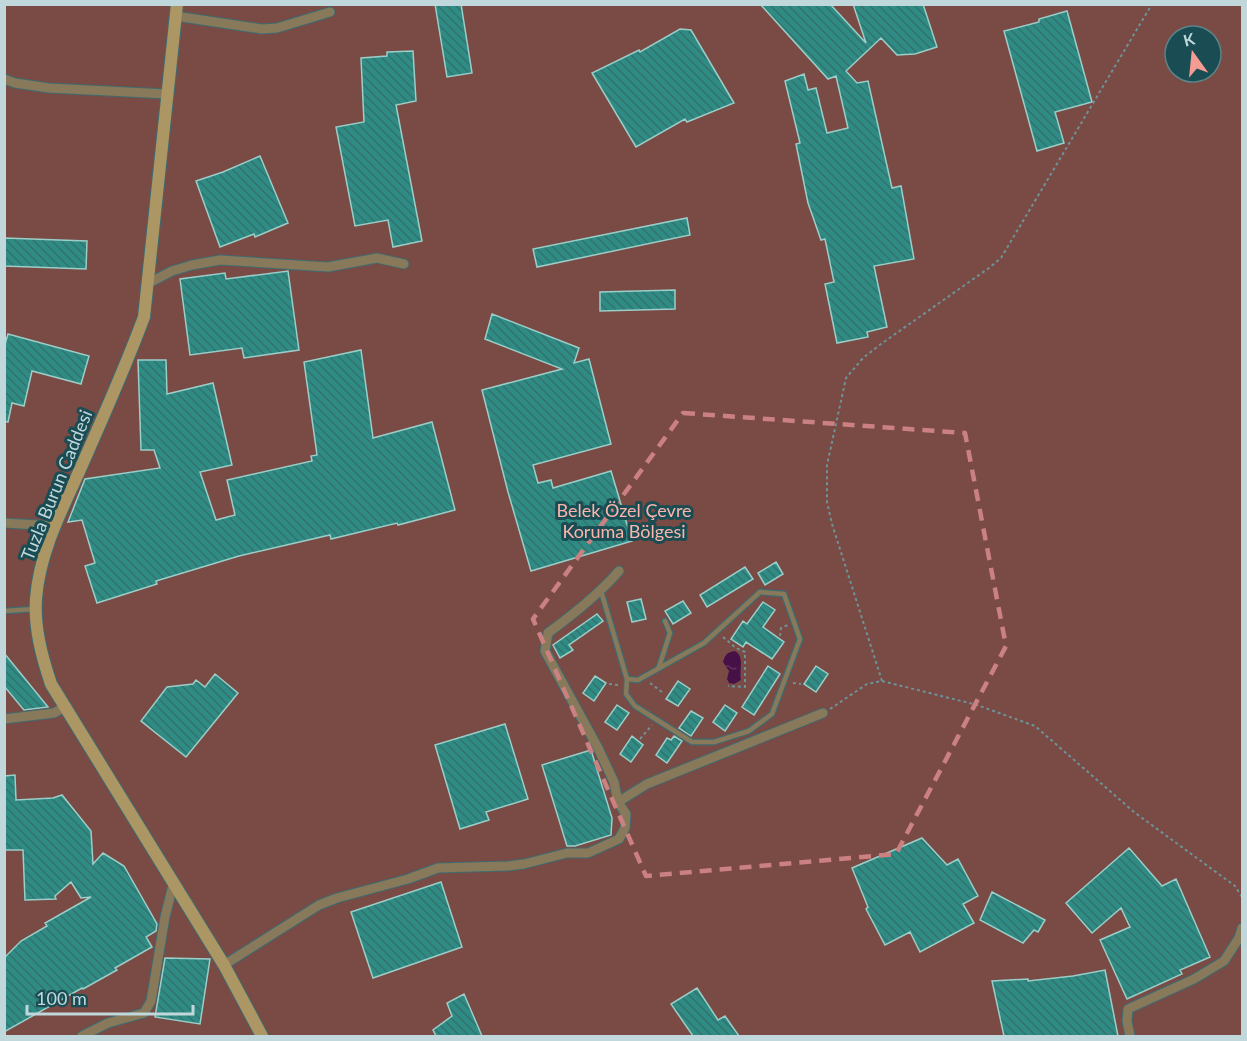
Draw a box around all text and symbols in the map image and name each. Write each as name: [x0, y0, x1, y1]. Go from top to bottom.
north arrow: [1163, 24, 1223, 84]
text: K: [1181, 28, 1198, 50]
street label: Tuzla Burun Caddesi: [16, 407, 96, 563]
park label: Belek Özel Çevre Koruma Bölgesi: [556, 499, 692, 542]
scale bar: [27, 978, 194, 1016]
text: 100 m: [36, 987, 87, 1009]

